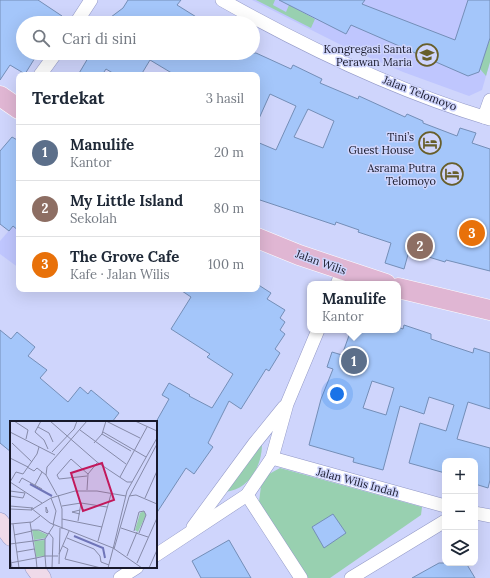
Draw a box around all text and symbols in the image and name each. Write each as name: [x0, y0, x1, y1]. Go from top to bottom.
search box: [16, 16, 260, 60]
icon: search: [30, 27, 52, 49]
text: Cari di sini: [62, 29, 137, 48]
place label: Kongregasi Santa Perawan Maria: [324, 42, 412, 69]
school or university icon: Kongregasi Santa Perawan Maria: [414, 42, 440, 68]
street label: Jalan Telomoyo: [380, 72, 459, 114]
text: Terdekat: [32, 87, 105, 109]
text: 3 hasil: [206, 90, 244, 107]
place label: Tini’s Guest House: [348, 130, 414, 157]
hotel icon: Tini’s Guest House: [417, 130, 443, 156]
text: Manulife: [70, 135, 134, 154]
text: 1: [42, 144, 48, 161]
text: 20 m: [214, 144, 244, 161]
text: Kantor: [70, 154, 112, 171]
place label: Asrama Putra Telomoyo: [366, 161, 436, 188]
hotel icon: Asrama Putra Telomoyo: [439, 161, 465, 187]
text: My Little Island: [70, 191, 183, 210]
text: 2: [42, 200, 48, 217]
text: 80 m: [214, 200, 244, 217]
text: Sekolah: [70, 210, 117, 227]
pin: 3: [459, 218, 485, 248]
pin: 2: [407, 231, 433, 261]
street label: Jalan Wilis: [293, 246, 348, 278]
text: The Grove Cafe: [70, 247, 179, 266]
text: 3: [41, 256, 49, 273]
text: 100 m: [208, 256, 244, 273]
text: Kafe · Jalan Wilis: [70, 266, 170, 283]
popup: [307, 281, 401, 333]
text: Manulife: [322, 289, 386, 308]
text: Kantor: [322, 308, 364, 325]
pin: 1: [341, 346, 367, 376]
your location: [327, 384, 347, 404]
inset map: [10, 421, 157, 568]
map controls: [442, 458, 478, 566]
button: +: [442, 458, 478, 494]
street label: Jalan Wilis Indah: [314, 464, 401, 500]
button: −: [442, 494, 478, 530]
button: layers: [442, 530, 478, 566]

